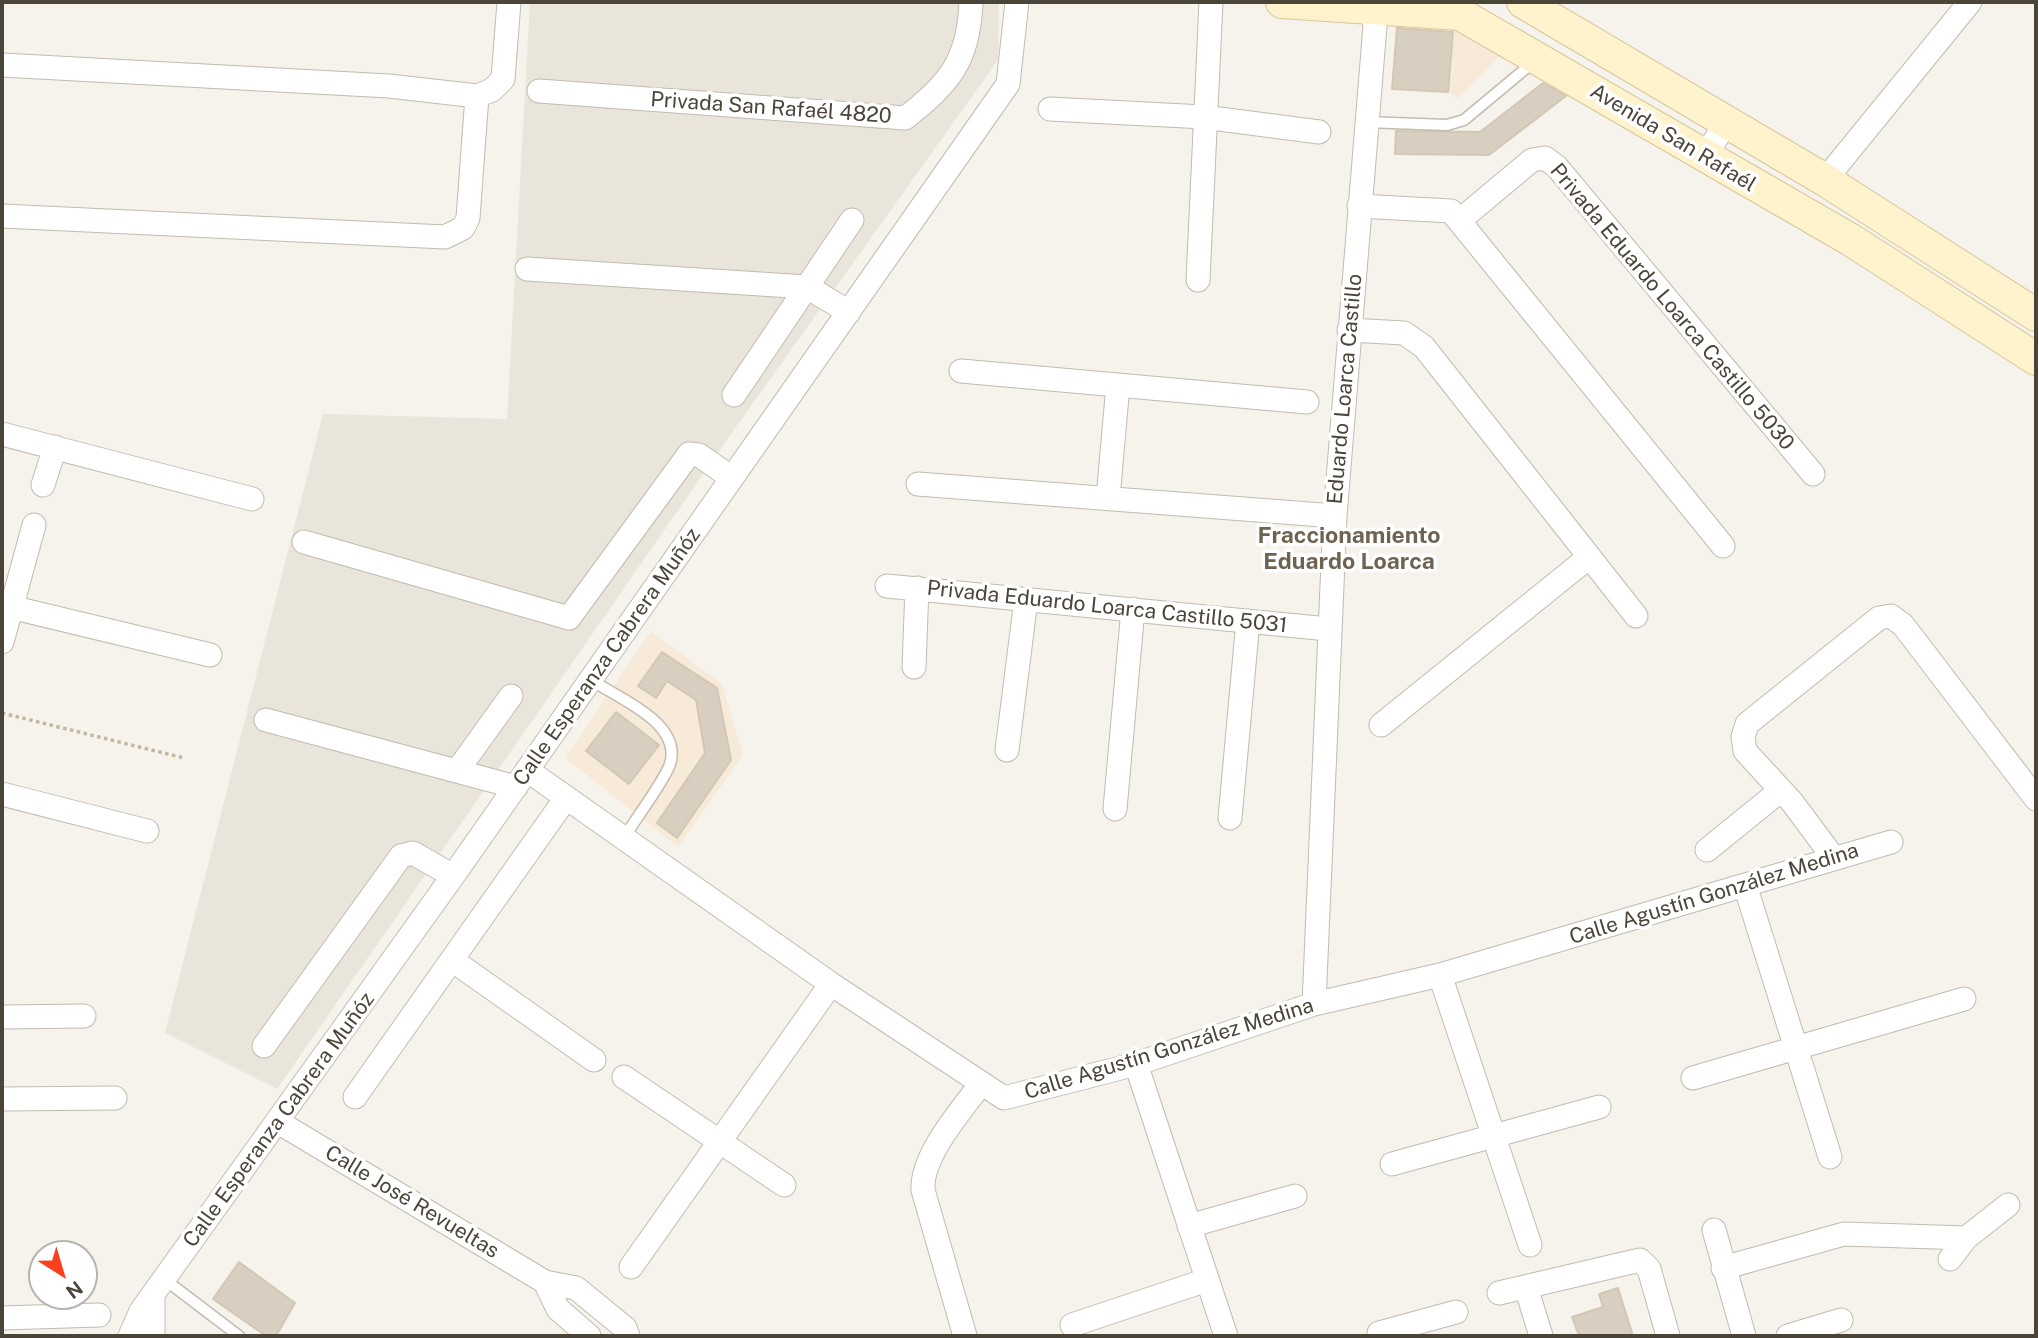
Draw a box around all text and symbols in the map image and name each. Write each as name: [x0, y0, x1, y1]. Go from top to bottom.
street label: Avenida San Rafaél: [1586, 79, 1760, 197]
street label: Privada San Rafaél 4820: [650, 87, 892, 129]
street label: Privada Eduardo Loarca Castillo 5030: [1545, 159, 1799, 455]
street label: Eduardo Loarca Castillo: [1322, 273, 1368, 505]
district label: Fraccionamiento Eduardo Loarca: [1257, 522, 1441, 576]
street label: Calle Esperanza Cabrera Muñóz: [508, 523, 706, 791]
street label: Privada Eduardo Loarca Castillo 5031: [925, 576, 1289, 638]
street label: Calle Agustín González Medina: [1566, 838, 1862, 950]
street label: Calle Esperanza Cabrera Muñóz: [178, 988, 380, 1252]
street label: Calle Agustín González Medina: [1021, 993, 1317, 1105]
street label: Calle José Revueltas: [320, 1140, 504, 1264]
north arrow: [28, 1240, 98, 1310]
text: N: [62, 1277, 87, 1303]

